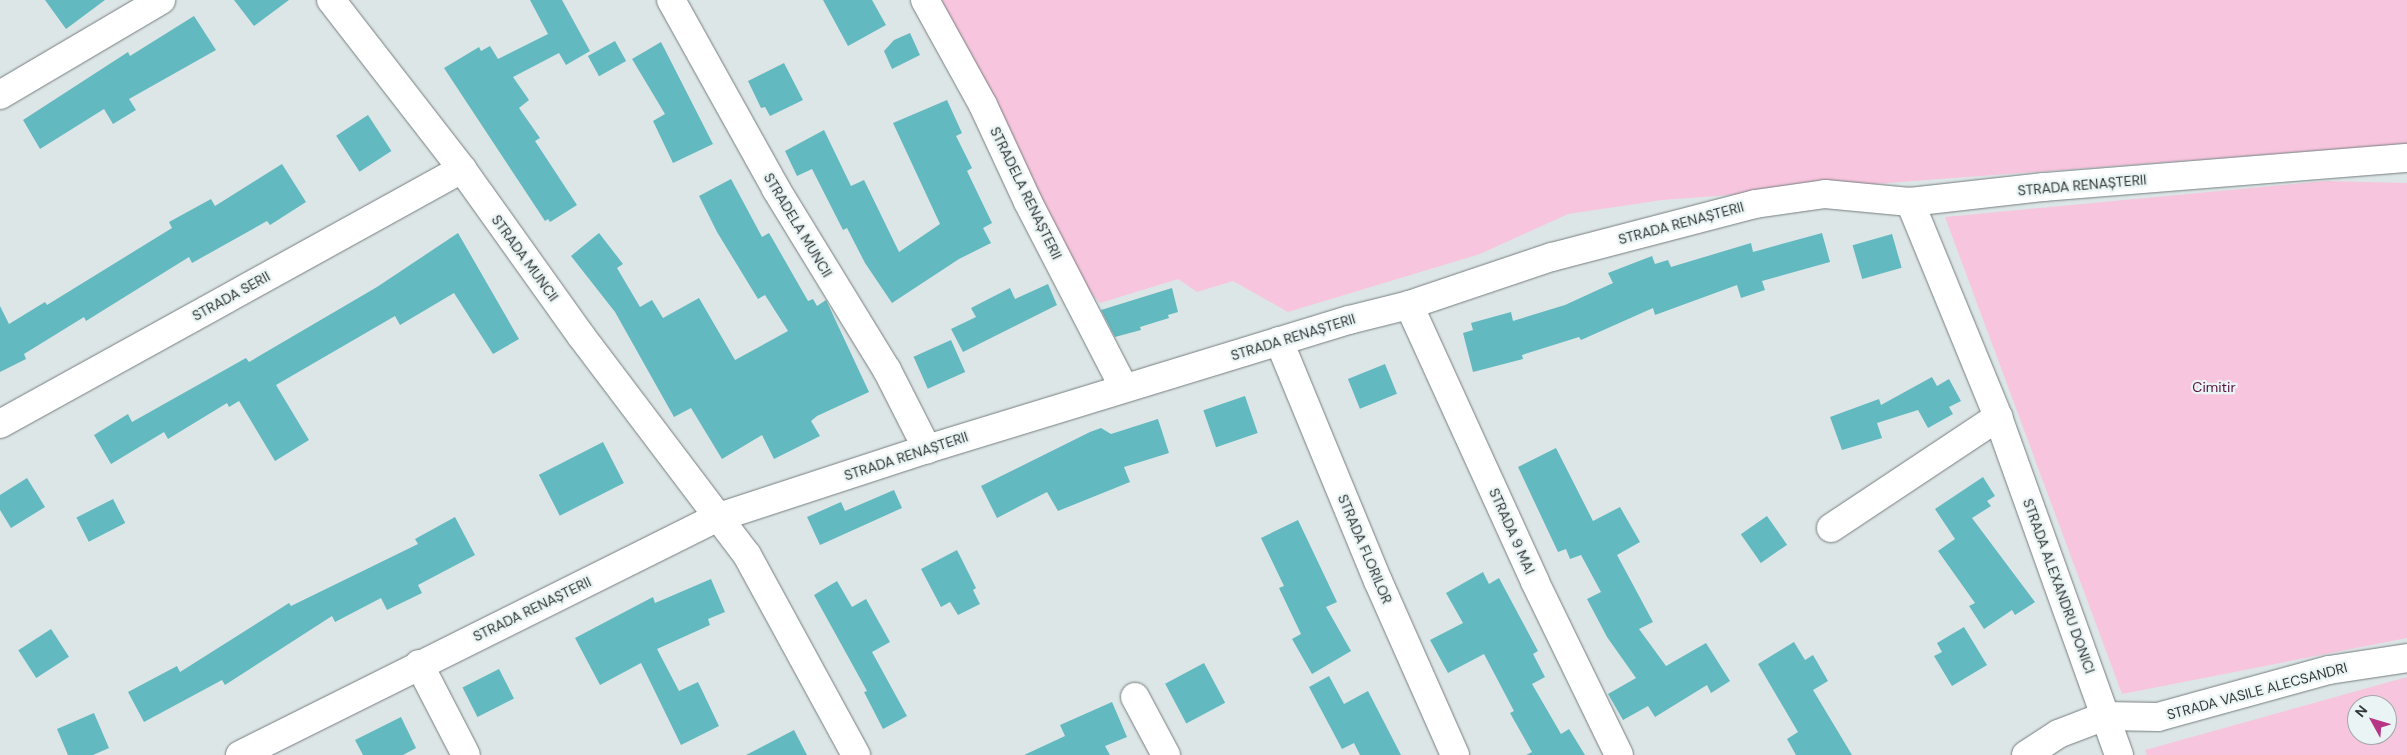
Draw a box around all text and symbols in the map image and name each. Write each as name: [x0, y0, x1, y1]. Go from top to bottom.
street label: STRADELA RENAȘTERII: [987, 124, 1065, 262]
street label: STRADELA MUNCII: [760, 170, 836, 280]
street label: STRADA RENAȘTERII: [2017, 171, 2147, 199]
street label: STRADA RENAȘTERII: [1616, 198, 1746, 248]
street label: STRADA MUNCII: [488, 212, 562, 304]
street label: STRADA SERII: [189, 268, 273, 324]
street label: STRADA RENAȘTERII: [1229, 310, 1357, 364]
park label: Cimitir: [2192, 379, 2236, 395]
street label: STRADA RENAȘTERII: [842, 428, 970, 484]
street label: STRADA 9 MAI: [1486, 485, 1538, 577]
street label: STRADA FLORILOR: [1334, 492, 1396, 606]
street label: STRADA ALEXANDRU DONICI: [2019, 496, 2099, 676]
street label: STRADA RENAȘTERII: [470, 573, 594, 645]
street label: STRADA VASILE ALECSANDRI: [2165, 659, 2349, 723]
north arrow: [2347, 695, 2397, 745]
text: N: [2351, 702, 2371, 721]

